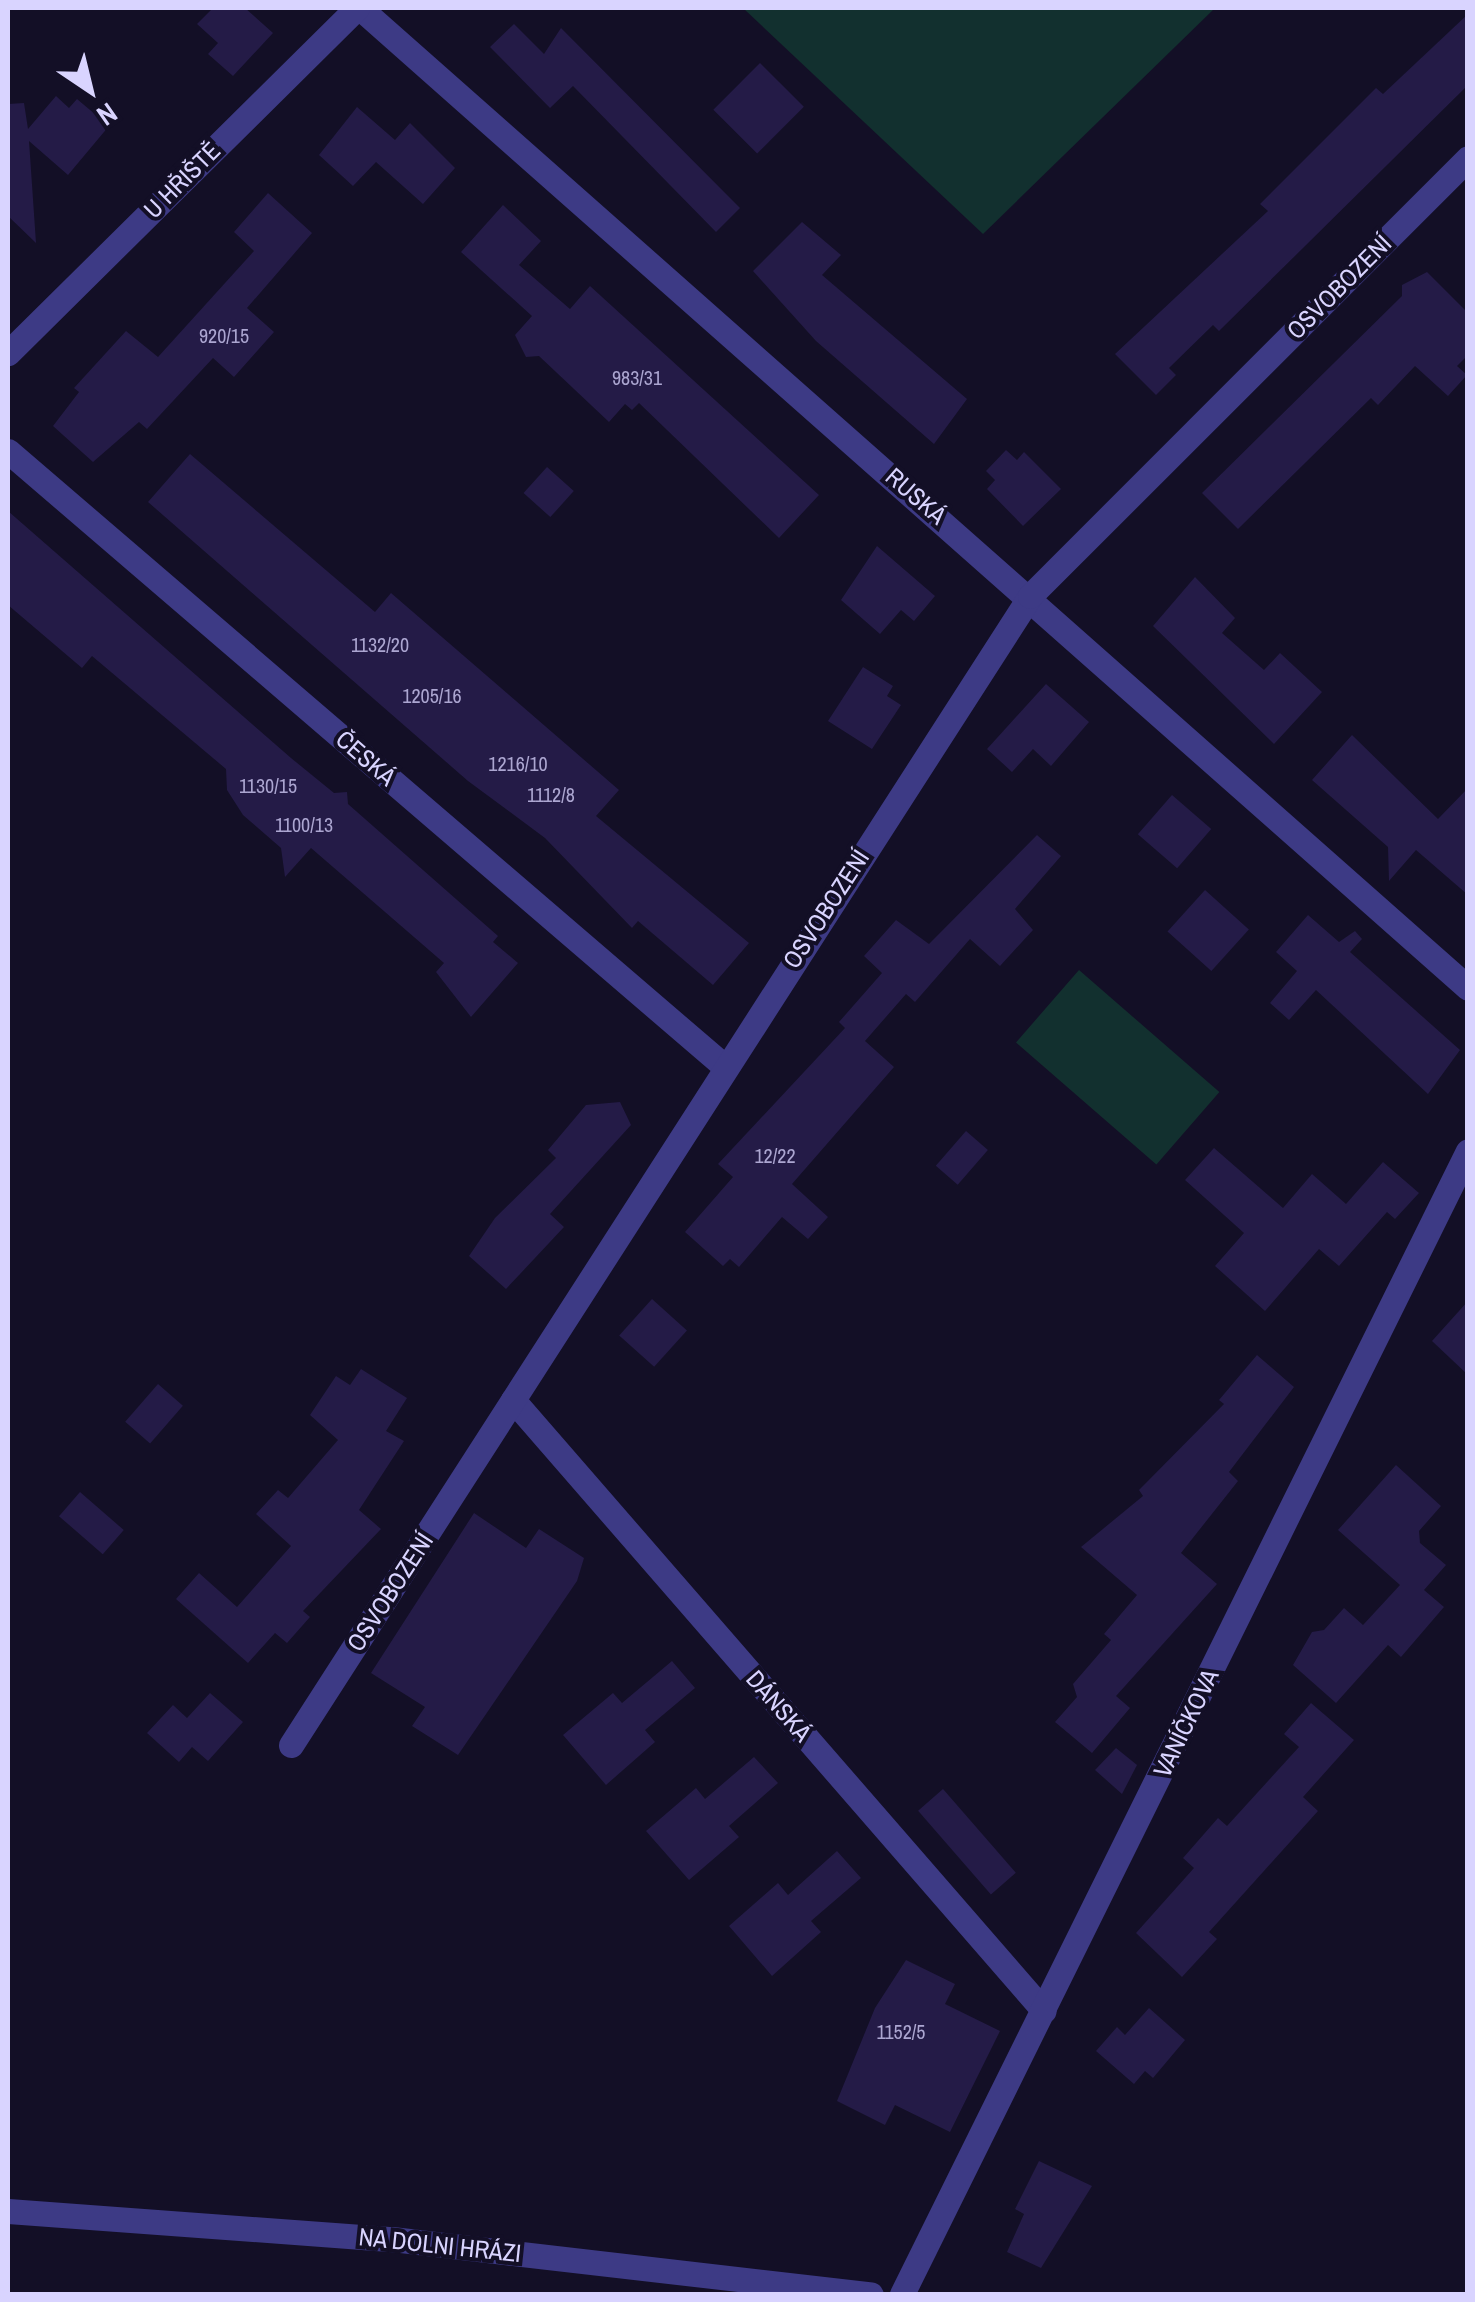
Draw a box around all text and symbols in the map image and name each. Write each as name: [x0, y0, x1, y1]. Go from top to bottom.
north arrow: [40, 40, 140, 140]
text: N: [90, 94, 125, 135]
street label: U HŘIŠTĚ: [138, 136, 226, 224]
street label: OSVOBOZENÍ: [1280, 228, 1398, 346]
house number: 920/15: [199, 323, 249, 347]
house number: 983/31: [612, 365, 662, 389]
street label: RUSKÁ: [880, 462, 952, 530]
house number: 1132/20: [351, 632, 409, 656]
house number: 1205/16: [402, 683, 462, 707]
street label: ČESKÁ: [330, 724, 402, 792]
house number: 1216/10: [488, 751, 548, 775]
house number: 1130/15: [239, 773, 297, 797]
house number: 1112/8: [527, 782, 575, 806]
house number: 1100/13: [275, 812, 333, 836]
street label: OSVOBOZENÍ: [777, 844, 875, 974]
house number: 12/22: [754, 1143, 796, 1167]
street label: OSVOBOZENÍ: [341, 1527, 439, 1657]
street label: DÁNSKÁ: [740, 1664, 818, 1748]
street label: VANÍČKOVA: [1147, 1664, 1225, 1782]
house number: 1152/5: [877, 2019, 925, 2043]
street label: NA DOLNI HRÁZI: [357, 2222, 523, 2268]

